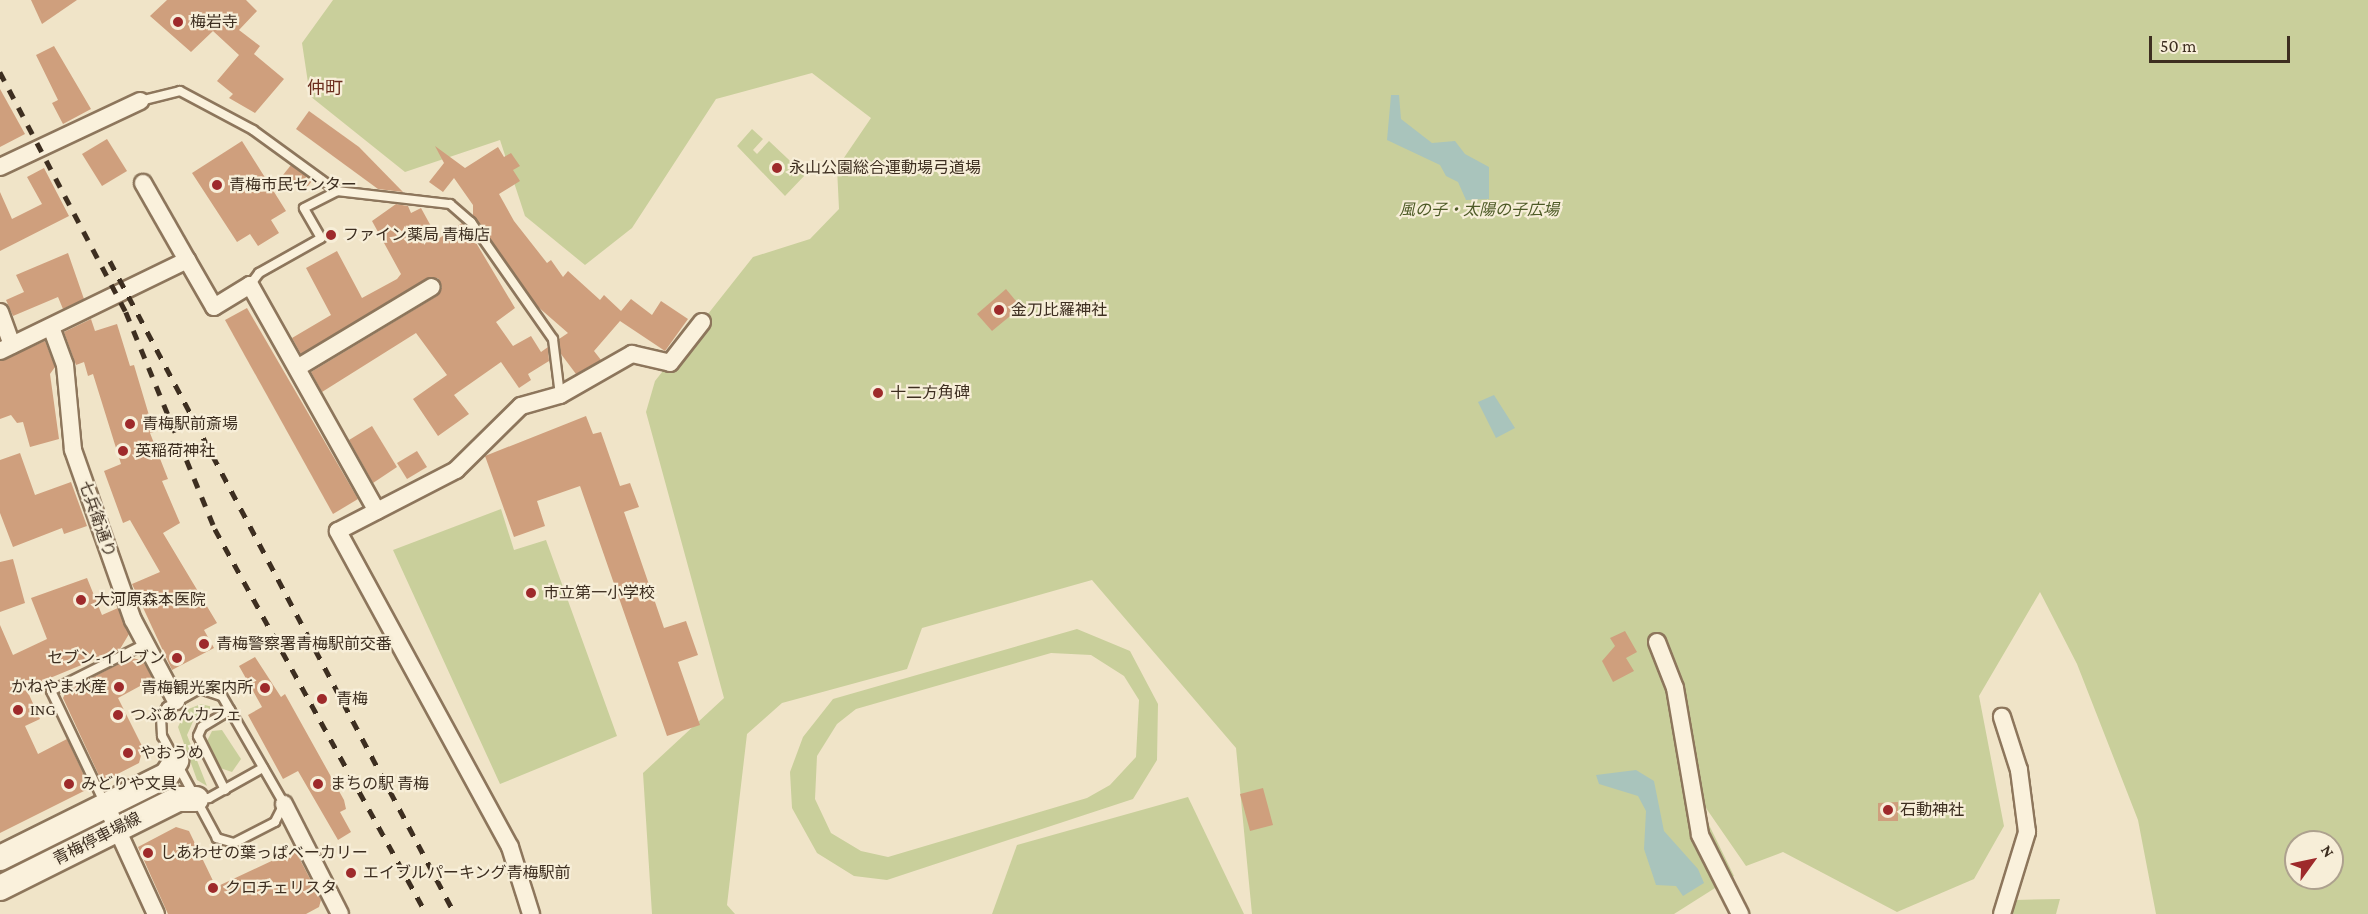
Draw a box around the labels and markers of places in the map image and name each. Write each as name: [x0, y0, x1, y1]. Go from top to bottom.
place label: 梅岩寺: [190, 12, 238, 32]
marker: 梅岩寺: [171, 15, 185, 29]
place label: 永山公園総合運動場弓道場: [789, 158, 981, 178]
marker: 永山公園総合運動場弓道場: [770, 161, 784, 175]
place label: 青梅市民センター: [229, 175, 357, 195]
marker: 青梅市民センター: [210, 178, 224, 192]
place label: ファイン薬局 青梅店: [343, 225, 490, 245]
marker: ファイン薬局 青梅店: [324, 228, 338, 242]
place label: 金刀比羅神社: [1011, 300, 1107, 320]
marker: 金刀比羅神社: [992, 303, 1006, 317]
place label: 十二方角碑: [890, 383, 970, 403]
marker: 十二方角碑: [871, 386, 885, 400]
place label: 青梅駅前斎場: [142, 414, 238, 434]
marker: 青梅駅前斎場: [123, 417, 137, 431]
place label: 英稲荷神社: [135, 441, 215, 461]
marker: 英稲荷神社: [116, 444, 130, 458]
place label: 市立第一小学校: [543, 583, 655, 603]
marker: 市立第一小学校: [524, 586, 538, 600]
place label: 大河原森本医院: [94, 590, 206, 610]
marker: 大河原森本医院: [72, 591, 90, 609]
place label: 青梅警察署青梅駅前交番: [216, 634, 392, 654]
marker: 青梅警察署青梅駅前交番: [197, 637, 211, 651]
place label: セブン-イレブン: [47, 648, 165, 668]
marker: セブン-イレブン: [170, 651, 184, 665]
place label: かねやま水産: [11, 677, 107, 697]
place label: 青梅観光案内所: [141, 678, 253, 698]
marker: かねやま水産: [112, 680, 126, 694]
marker: 青梅観光案内所: [258, 681, 272, 695]
place label: 青梅: [336, 689, 368, 709]
marker: 青梅: [313, 690, 331, 708]
place label: ING: [30, 700, 56, 720]
marker: ING: [11, 703, 25, 717]
place label: つぶあんカフェ: [130, 705, 242, 725]
marker: つぶあんカフェ: [111, 708, 125, 722]
place label: やおうめ: [140, 743, 204, 763]
marker: やおうめ: [121, 746, 135, 760]
place label: みどりや文具: [81, 774, 177, 794]
place label: まちの駅 青梅: [330, 774, 429, 794]
marker: みどりや文具: [62, 777, 76, 791]
marker: まちの駅 青梅: [311, 777, 325, 791]
place label: 石動神社: [1900, 800, 1964, 820]
marker: 石動神社: [1881, 803, 1895, 817]
place label: しあわせの葉っぱベーカリー: [160, 843, 368, 863]
marker: しあわせの葉っぱベーカリー: [141, 846, 155, 860]
place label: エイブルパーキング青梅駅前: [363, 863, 571, 883]
marker: エイブルパーキング青梅駅前: [344, 866, 358, 880]
place label: クロチェリスタ: [225, 878, 337, 898]
marker: クロチェリスタ: [206, 881, 220, 895]

